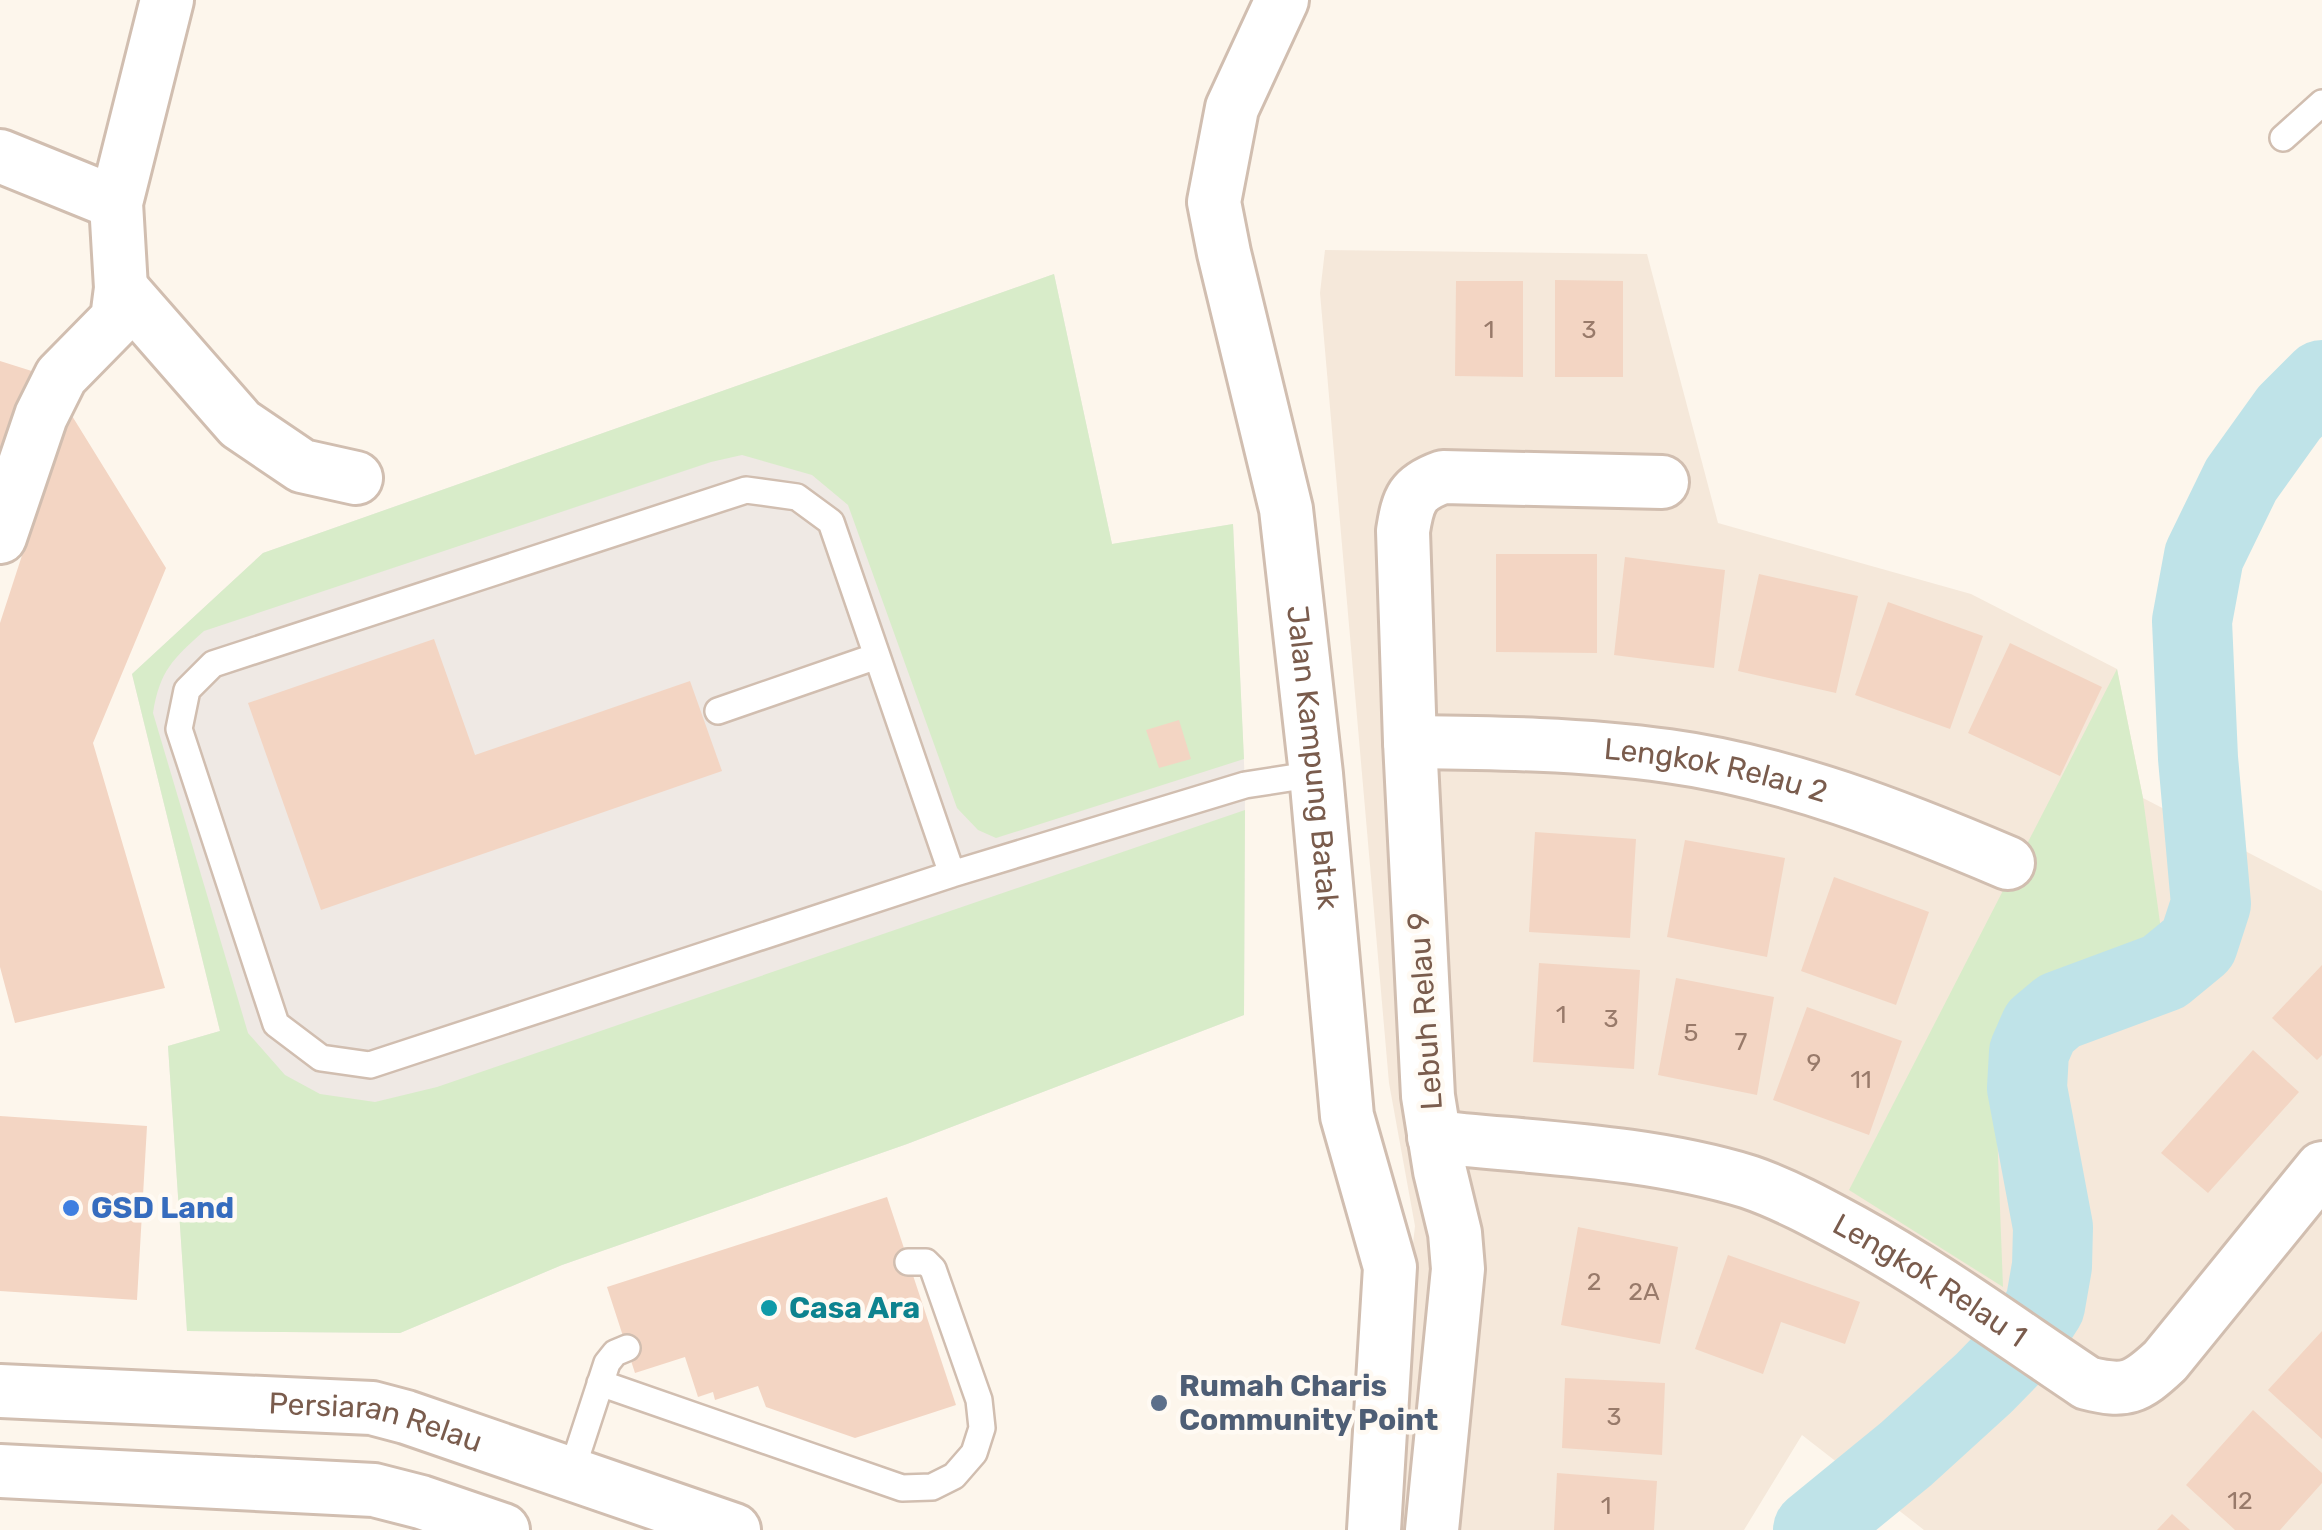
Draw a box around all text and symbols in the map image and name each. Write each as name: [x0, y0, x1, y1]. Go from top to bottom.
house number: 1: [1484, 315, 1494, 344]
house number: 3: [1581, 315, 1597, 344]
street label: Jalan Kampung Batak: [1279, 603, 1346, 912]
street label: Lengkok Relau 2: [1603, 731, 1832, 811]
street label: Lebuh Relau 9: [1400, 911, 1450, 1111]
house number: 1: [1556, 1000, 1566, 1029]
house number: 3: [1603, 1004, 1619, 1033]
house number: 5: [1684, 1018, 1698, 1047]
house number: 7: [1735, 1027, 1748, 1056]
house number: 9: [1807, 1048, 1821, 1077]
house number: 11: [1850, 1065, 1872, 1094]
place label: GSD Land: [91, 1190, 234, 1226]
marker: GSD Land: [60, 1197, 82, 1219]
street label: Lengkok Relau 1: [1827, 1206, 2034, 1355]
house number: 2: [1587, 1267, 1601, 1296]
house number: 2A: [1628, 1277, 1660, 1306]
place label: Casa Ara: [789, 1290, 920, 1326]
marker: Casa Ara: [758, 1297, 780, 1319]
place label: Rumah Charis Community Point: [1179, 1368, 1438, 1438]
street label: Persiaran Relau: [268, 1385, 487, 1460]
marker: Rumah Charis Community Point: [1148, 1392, 1170, 1414]
house number: 3: [1606, 1402, 1622, 1431]
house number: 12: [2227, 1486, 2253, 1515]
house number: 1: [1601, 1491, 1611, 1520]

